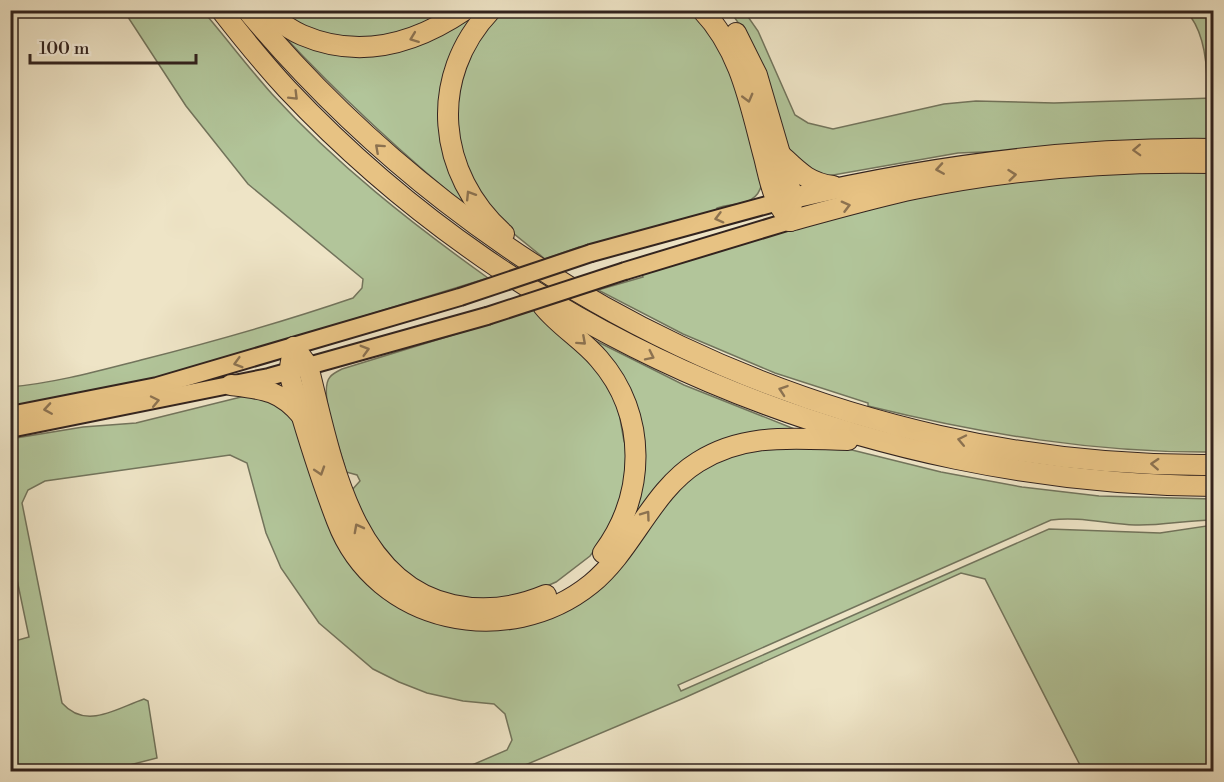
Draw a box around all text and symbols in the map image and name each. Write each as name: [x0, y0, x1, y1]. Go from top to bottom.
scale bar: [30, 27, 196, 65]
one-way arrow: [409, 31, 419, 44]
text: 100 m: [39, 37, 90, 60]
one-way arrow: [287, 89, 298, 100]
one-way arrow: [741, 92, 753, 103]
one-way arrow: [1132, 143, 1141, 156]
one-way arrow: [375, 144, 385, 155]
one-way arrow: [936, 162, 946, 175]
one-way arrow: [1007, 169, 1017, 182]
one-way arrow: [466, 190, 477, 201]
one-way arrow: [841, 200, 851, 213]
one-way arrow: [714, 211, 725, 223]
one-way arrow: [575, 334, 586, 345]
one-way arrow: [359, 345, 370, 357]
one-way arrow: [643, 348, 654, 360]
one-way arrow: [233, 356, 244, 368]
one-way arrow: [778, 385, 789, 398]
one-way arrow: [150, 395, 160, 408]
one-way arrow: [44, 402, 53, 414]
one-way arrow: [957, 435, 967, 448]
one-way arrow: [1151, 457, 1160, 470]
one-way arrow: [313, 465, 325, 476]
one-way arrow: [639, 510, 650, 521]
one-way arrow: [354, 524, 365, 535]

